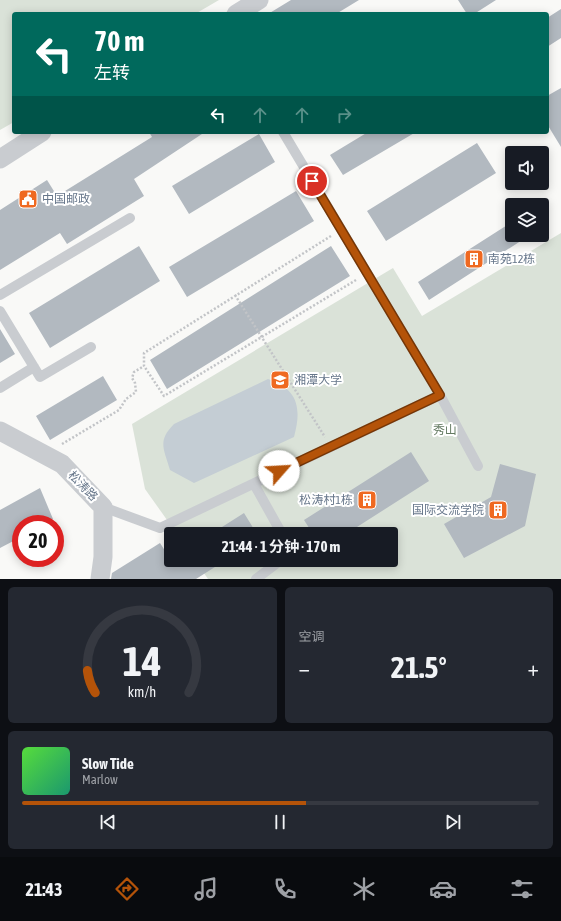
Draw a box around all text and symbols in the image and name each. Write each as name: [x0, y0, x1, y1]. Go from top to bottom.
text: 70 m: [94, 25, 144, 57]
icon: left: [28, 28, 80, 80]
text: 左转: [94, 62, 130, 83]
icon: left: [207, 104, 229, 126]
icon: ahead: [249, 104, 271, 126]
icon: ahead: [291, 104, 313, 126]
icon: right: [333, 104, 355, 126]
map controls: [505, 146, 549, 242]
button: sound: [505, 146, 549, 190]
pin: [295, 164, 329, 198]
icon: arrive: [301, 170, 323, 192]
public building icon: 中国邮政: [17, 188, 39, 210]
place label: 中国邮政: [42, 192, 90, 206]
button: layers: [505, 198, 549, 242]
building icon: 南苑12栋: [463, 248, 485, 270]
place label: 南苑12栋: [488, 252, 535, 266]
school or university icon: 湘潭大学: [269, 369, 291, 391]
place label: 湘潭大学: [294, 373, 342, 387]
park label: 秀山: [433, 423, 457, 437]
position arrow: [258, 450, 300, 492]
street label: 松涛路: [65, 468, 101, 504]
building icon: 松涛村1栋: [356, 489, 378, 511]
place label: 松涛村1栋: [299, 493, 353, 507]
building icon: 国际交流学院: [487, 499, 509, 521]
place label: 国际交流学院: [412, 503, 484, 517]
speed limit sign: 20: [12, 515, 64, 567]
text: 21:44 · 1 分钟 · 170 m: [222, 538, 340, 555]
text: 空调: [299, 629, 325, 644]
text: 14: [123, 637, 162, 685]
text: 21.5°: [391, 650, 447, 684]
text: −: [299, 655, 310, 681]
text: +: [528, 655, 539, 681]
text: km/h: [128, 684, 156, 700]
text: Slow Tide: [82, 755, 134, 772]
text: Marlow: [82, 772, 118, 787]
icon: previous: [97, 811, 119, 833]
icon: pause: [269, 811, 291, 833]
icon: next: [442, 811, 464, 833]
icon: directions: [113, 875, 141, 903]
icon: music: [192, 875, 220, 903]
icon: phone: [271, 875, 299, 903]
icon: climate: [350, 875, 378, 903]
icon: car: [429, 875, 457, 903]
icon: filters: [508, 875, 536, 903]
text: 21:43: [25, 879, 62, 900]

